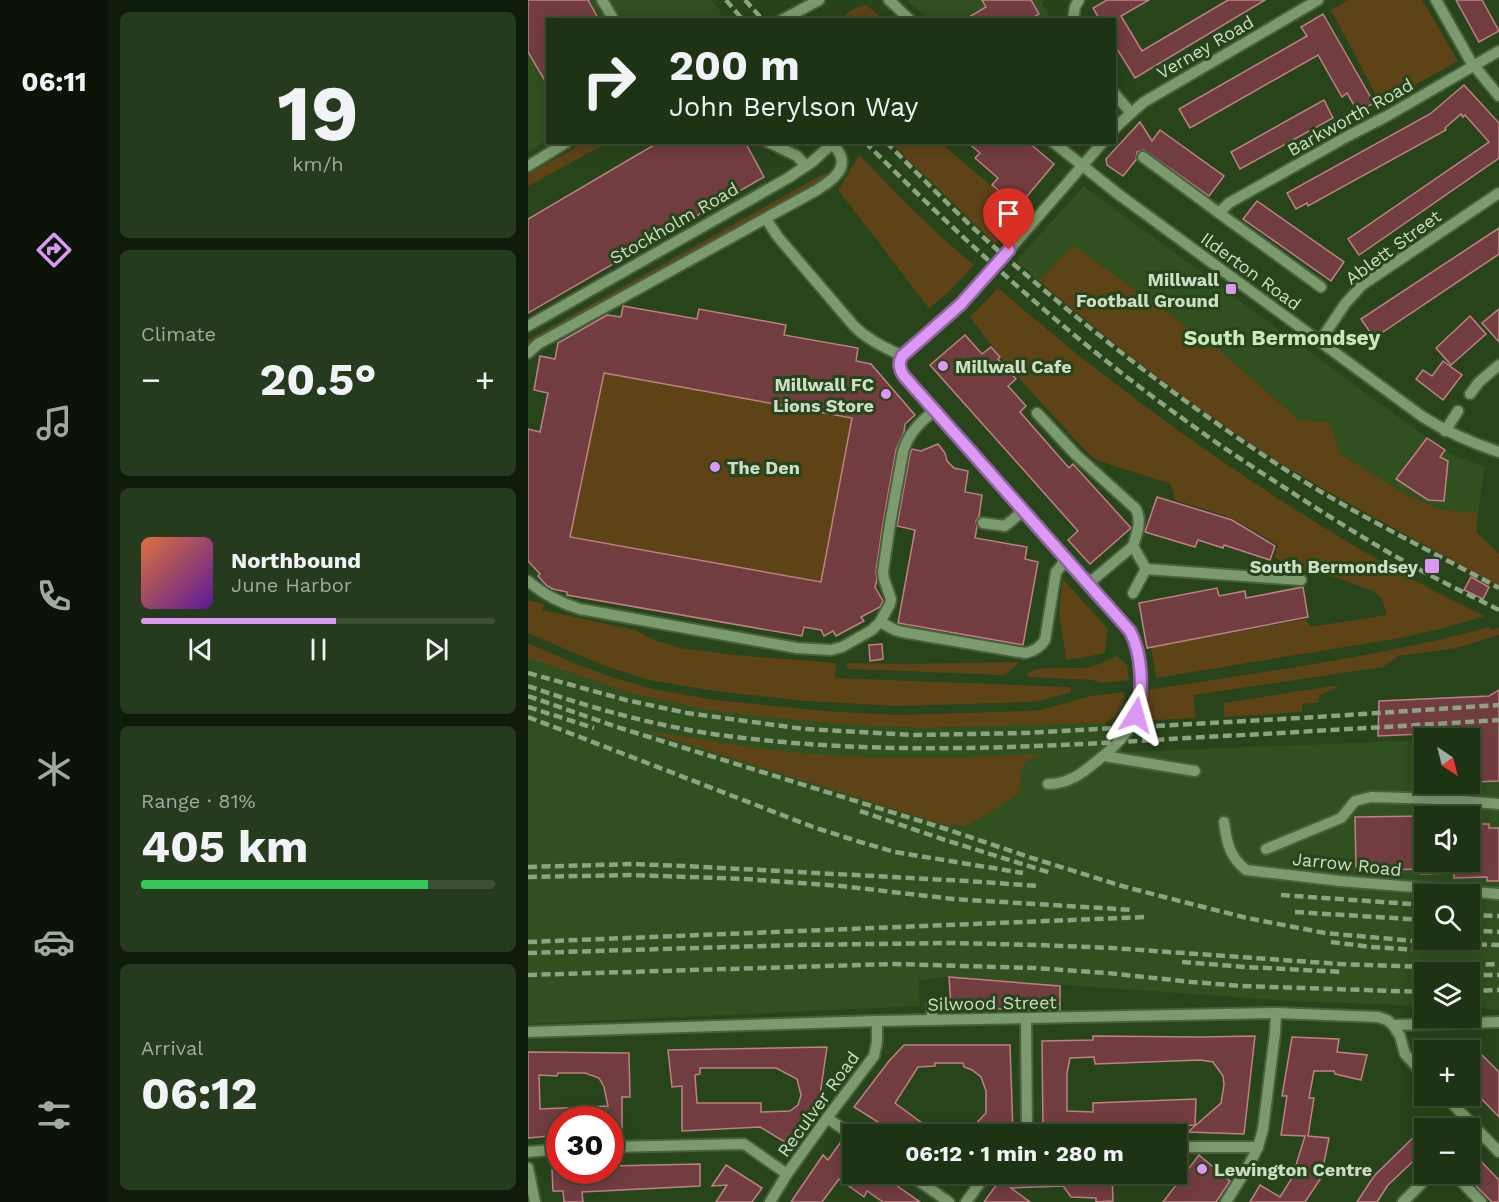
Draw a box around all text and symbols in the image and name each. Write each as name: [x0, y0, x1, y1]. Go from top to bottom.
street label: Verney Road: [1153, 11, 1257, 83]
text: 200 m: [669, 41, 800, 90]
icon: right: [570, 42, 648, 120]
text: 06:11: [21, 66, 87, 98]
text: 19: [277, 67, 359, 159]
street label: Barkworth Road: [1283, 74, 1417, 160]
text: John Berylson Way: [669, 91, 918, 123]
text: km/h: [292, 152, 344, 176]
street label: Stockholm Road: [606, 178, 742, 268]
pin: [983, 188, 1034, 250]
icon: arrive: [992, 197, 1025, 230]
street label: Ablett Street: [1341, 205, 1445, 289]
street label: Ilderton Road: [1197, 228, 1305, 314]
icon: directions: [33, 229, 75, 271]
place label: Millwall Football Ground: [1076, 269, 1219, 311]
marker: Millwall Football Ground: [1224, 282, 1238, 296]
text: Climate: [141, 322, 216, 346]
district label: South Bermondsey: [1184, 325, 1380, 350]
text: 20.5°: [260, 353, 376, 406]
place label: Millwall Cafe: [955, 356, 1072, 377]
marker: Millwall Cafe: [936, 359, 950, 373]
text: −: [141, 360, 161, 399]
text: +: [475, 360, 495, 399]
place label: Millwall FC Lions Store: [773, 374, 874, 416]
marker: Millwall FC Lions Store: [879, 387, 893, 401]
icon: music: [33, 402, 75, 444]
place label: The Den: [727, 457, 800, 478]
marker: The Den: [708, 460, 722, 474]
text: Northbound: [231, 548, 361, 573]
place label: South Bermondsey: [1250, 556, 1419, 577]
marker: South Bermondsey: [1423, 557, 1441, 575]
text: June Harbor: [231, 573, 352, 597]
icon: phone: [33, 575, 75, 617]
icon: previous: [184, 633, 217, 666]
icon: pause: [302, 633, 335, 666]
icon: next: [420, 633, 453, 666]
position arrow: [1104, 683, 1168, 747]
north arrow: [1414, 728, 1480, 794]
map controls: [1414, 728, 1480, 1184]
icon: climate: [33, 748, 75, 790]
text: Range · 81%: [141, 789, 256, 813]
button: sound: [1414, 806, 1480, 872]
text: 405 km: [141, 820, 308, 873]
street label: Jarrow Road: [1291, 848, 1403, 880]
button: search: [1414, 884, 1480, 950]
icon: car: [33, 921, 75, 963]
button: layers: [1414, 962, 1480, 1028]
street label: Silwood Street: [927, 991, 1057, 1015]
text: Arrival: [141, 1036, 203, 1060]
button: +: [1414, 1040, 1480, 1106]
street label: Reculver Road: [773, 1047, 863, 1161]
text: 06:12: [141, 1067, 258, 1120]
icon: filters: [33, 1094, 75, 1136]
speed limit sign: 30: [546, 1106, 624, 1184]
button: −: [1414, 1118, 1480, 1184]
text: 06:12 · 1 min · 280 m: [905, 1141, 1124, 1166]
place label: Lewington Centre: [1214, 1159, 1372, 1180]
marker: Lewington Centre: [1195, 1162, 1209, 1176]

